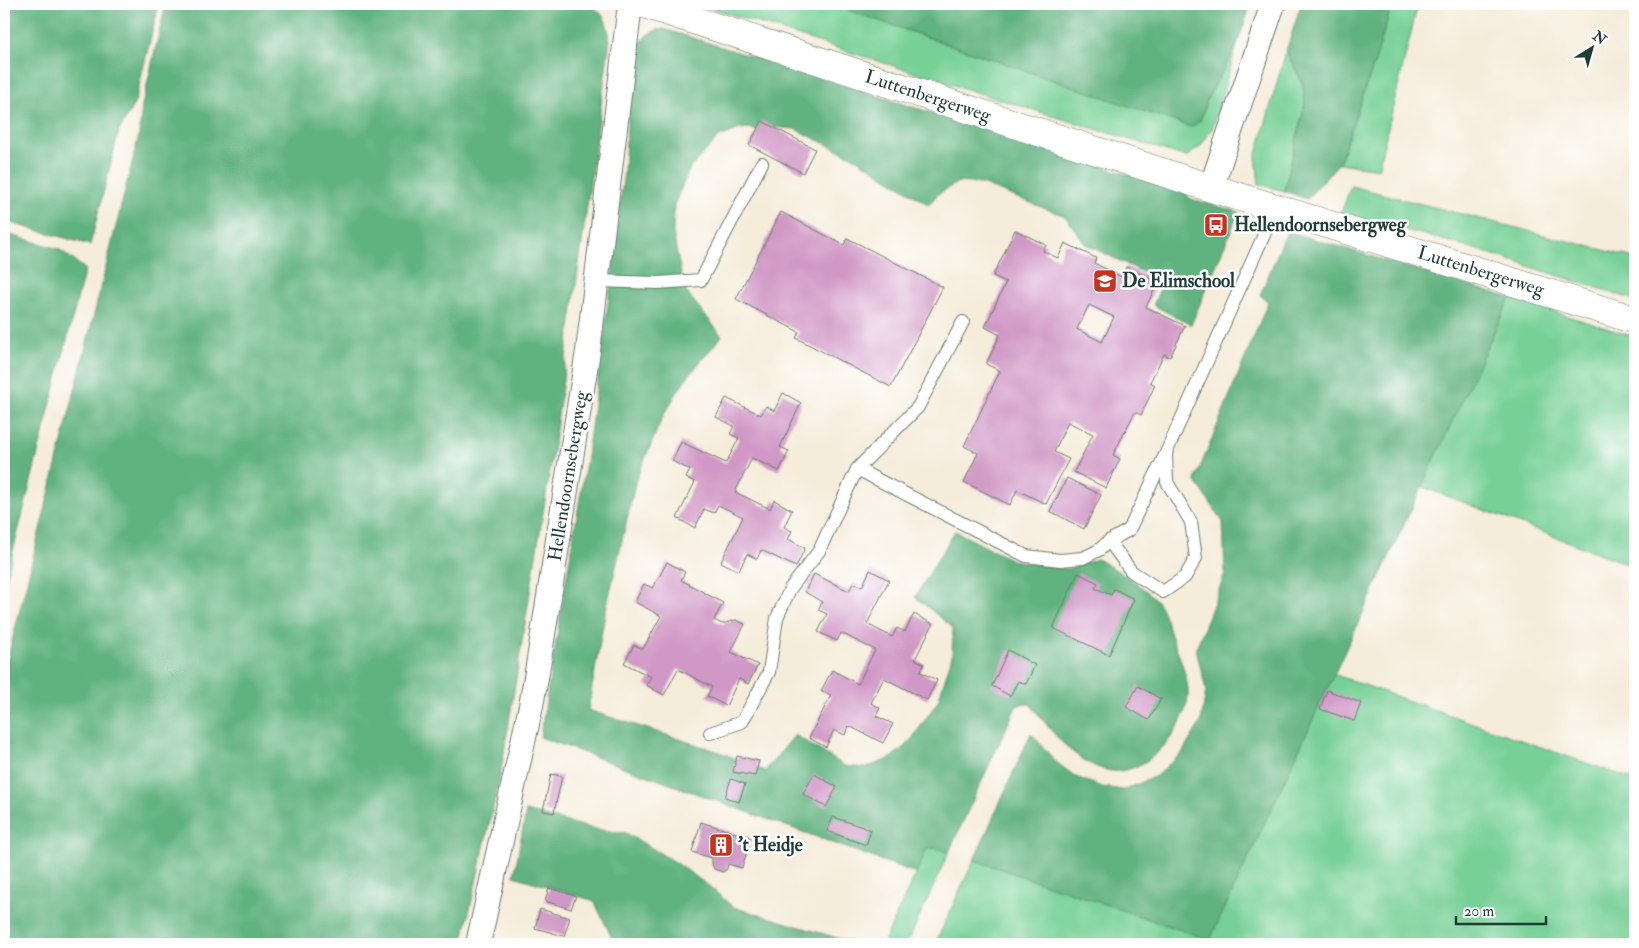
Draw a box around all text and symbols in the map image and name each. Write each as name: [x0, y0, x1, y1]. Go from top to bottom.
north arrow: [1566, 22, 1616, 72]
text: N: [1589, 27, 1610, 49]
street label: Luttenbergerweg: [862, 64, 995, 128]
bus stop icon: Hellendoornsebergweg: [1203, 212, 1229, 238]
place label: Hellendoornsebergweg: [1234, 213, 1407, 238]
street label: Luttenbergerweg: [1415, 240, 1548, 302]
school or university icon: De Elimschool: [1092, 268, 1118, 294]
place label: De Elimschool: [1122, 269, 1235, 293]
street label: Hellendoornsebergweg: [543, 388, 593, 563]
building icon: 't Heidje: [708, 832, 734, 858]
place label: 't Heidje: [738, 833, 803, 857]
scale bar: [1456, 893, 1546, 925]
text: 20 m: [1464, 902, 1494, 921]

